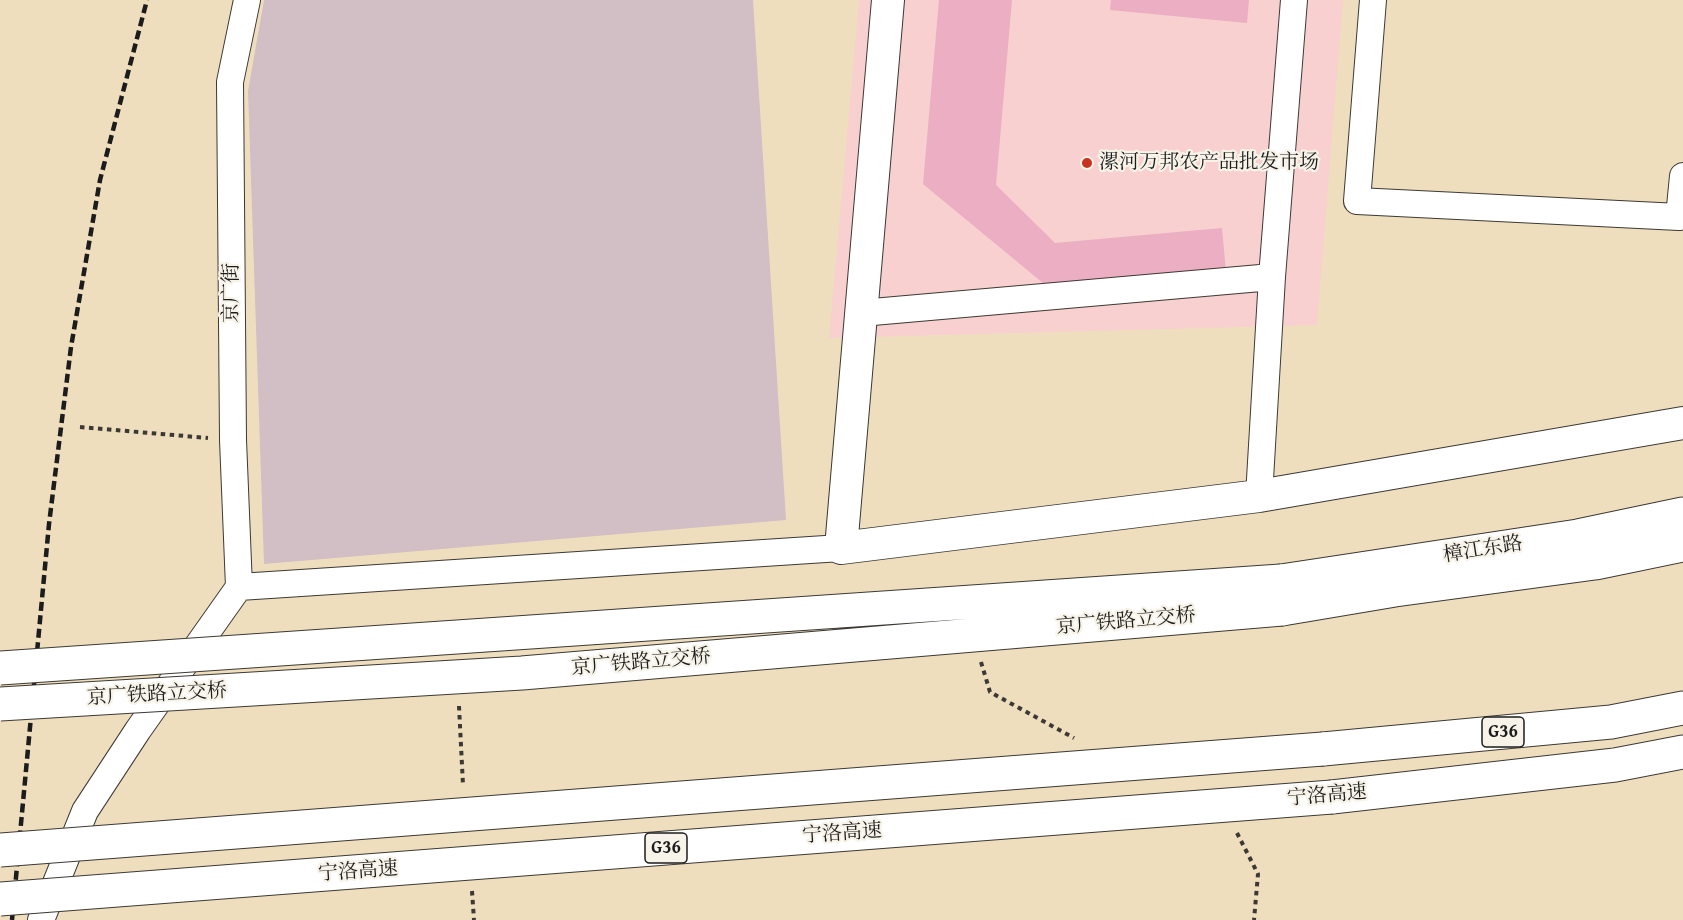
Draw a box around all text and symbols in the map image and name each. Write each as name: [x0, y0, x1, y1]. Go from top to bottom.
place label: 漯河万邦农产品批发市场: [1099, 151, 1319, 175]
marker: 漯河万邦农产品批发市场: [1080, 156, 1094, 170]
street label: 京广街: [220, 263, 244, 323]
street label: 樟江东路: [1442, 532, 1524, 568]
street label: 京广铁路立交桥: [1055, 604, 1197, 640]
street label: 京广铁路立交桥: [570, 645, 712, 681]
street label: 京广铁路立交桥: [86, 679, 228, 711]
road number: G36: [1482, 717, 1524, 747]
street label: 宁洛高速: [1286, 781, 1368, 811]
street label: 宁洛高速: [801, 819, 883, 849]
road number: G36: [645, 833, 687, 863]
street label: 宁洛高速: [317, 857, 399, 887]

